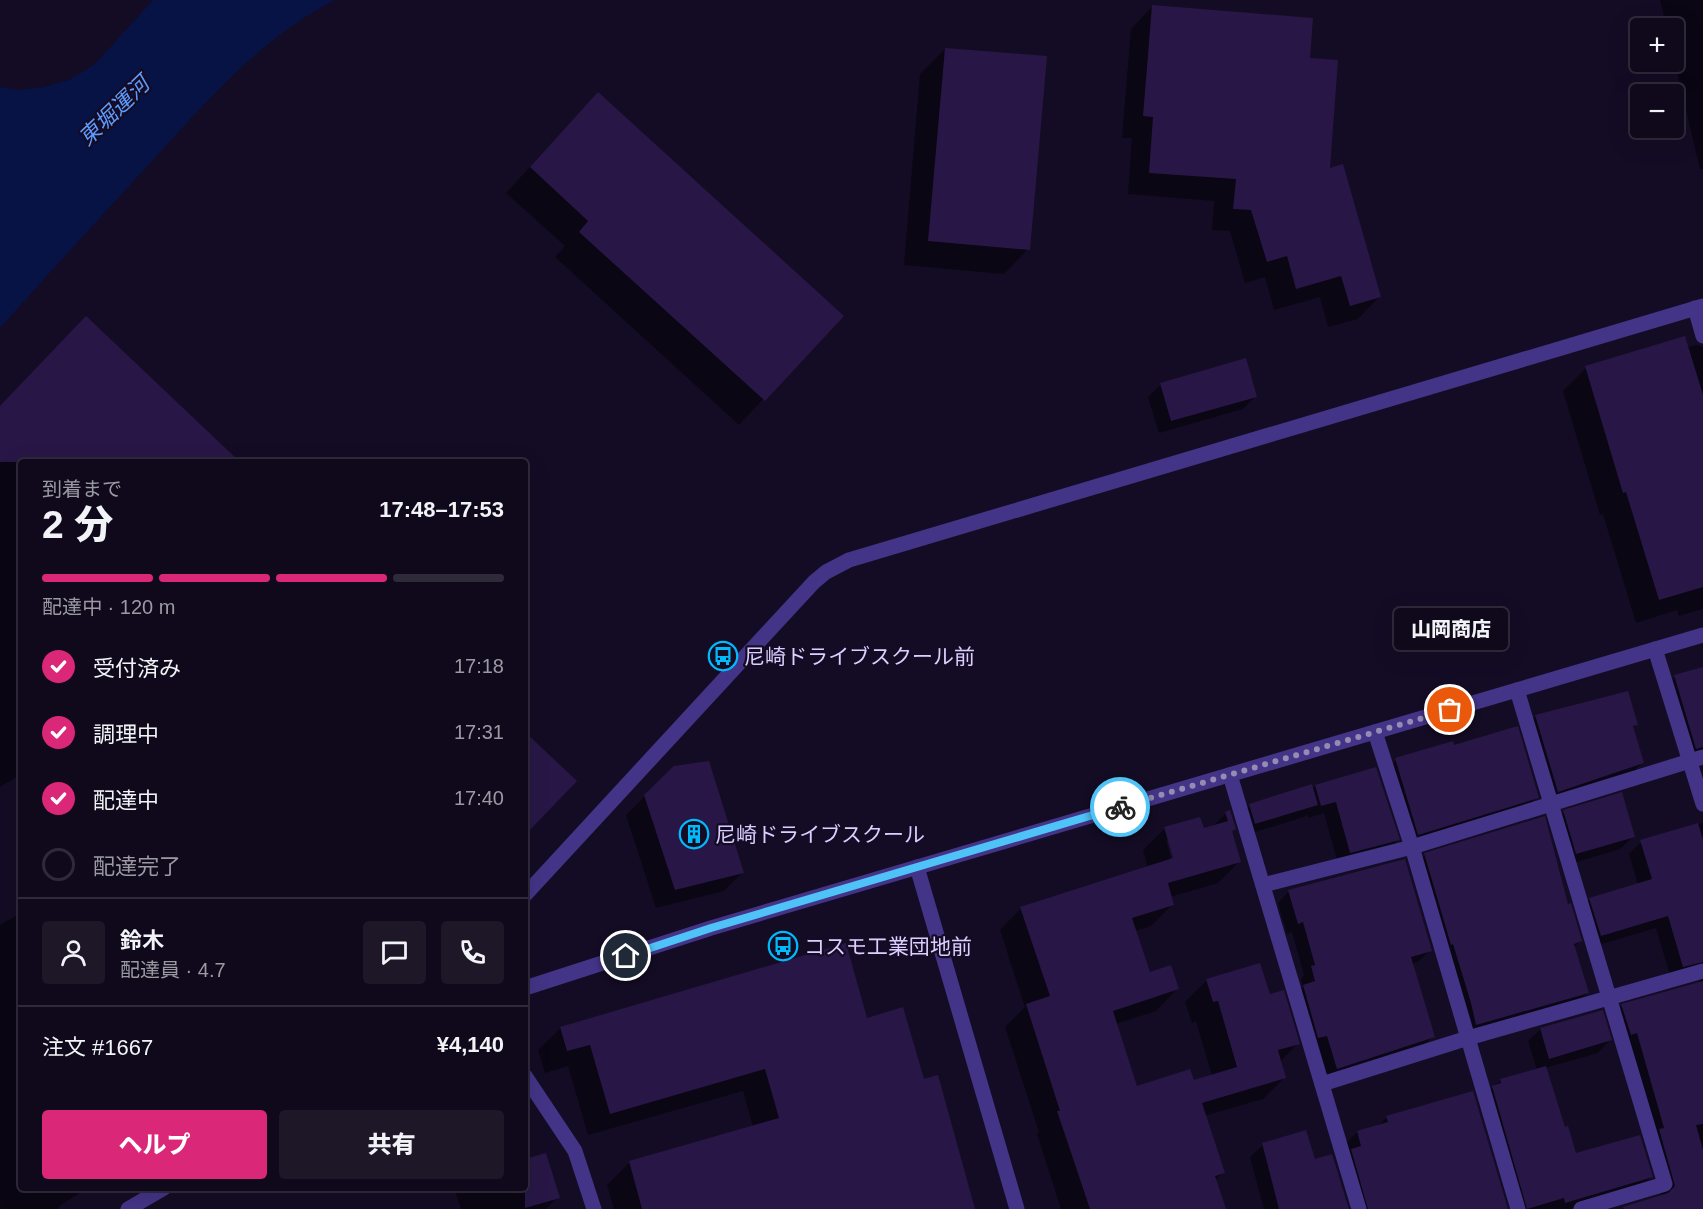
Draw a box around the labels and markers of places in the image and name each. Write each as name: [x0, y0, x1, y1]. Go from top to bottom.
callout: 山岡商店: [1393, 608, 1507, 650]
bus stop icon: 尼崎ドライブスクール前: [707, 640, 739, 672]
place label: 尼崎ドライブスクール前: [744, 645, 975, 668]
pin: [1424, 684, 1475, 735]
building icon: 尼崎ドライブスクール: [678, 818, 710, 850]
place label: 尼崎ドライブスクール: [715, 823, 925, 846]
pin: [600, 930, 651, 981]
bus stop icon: コスモ工業団地前: [767, 930, 799, 962]
place label: コスモ工業団地前: [804, 935, 972, 958]

